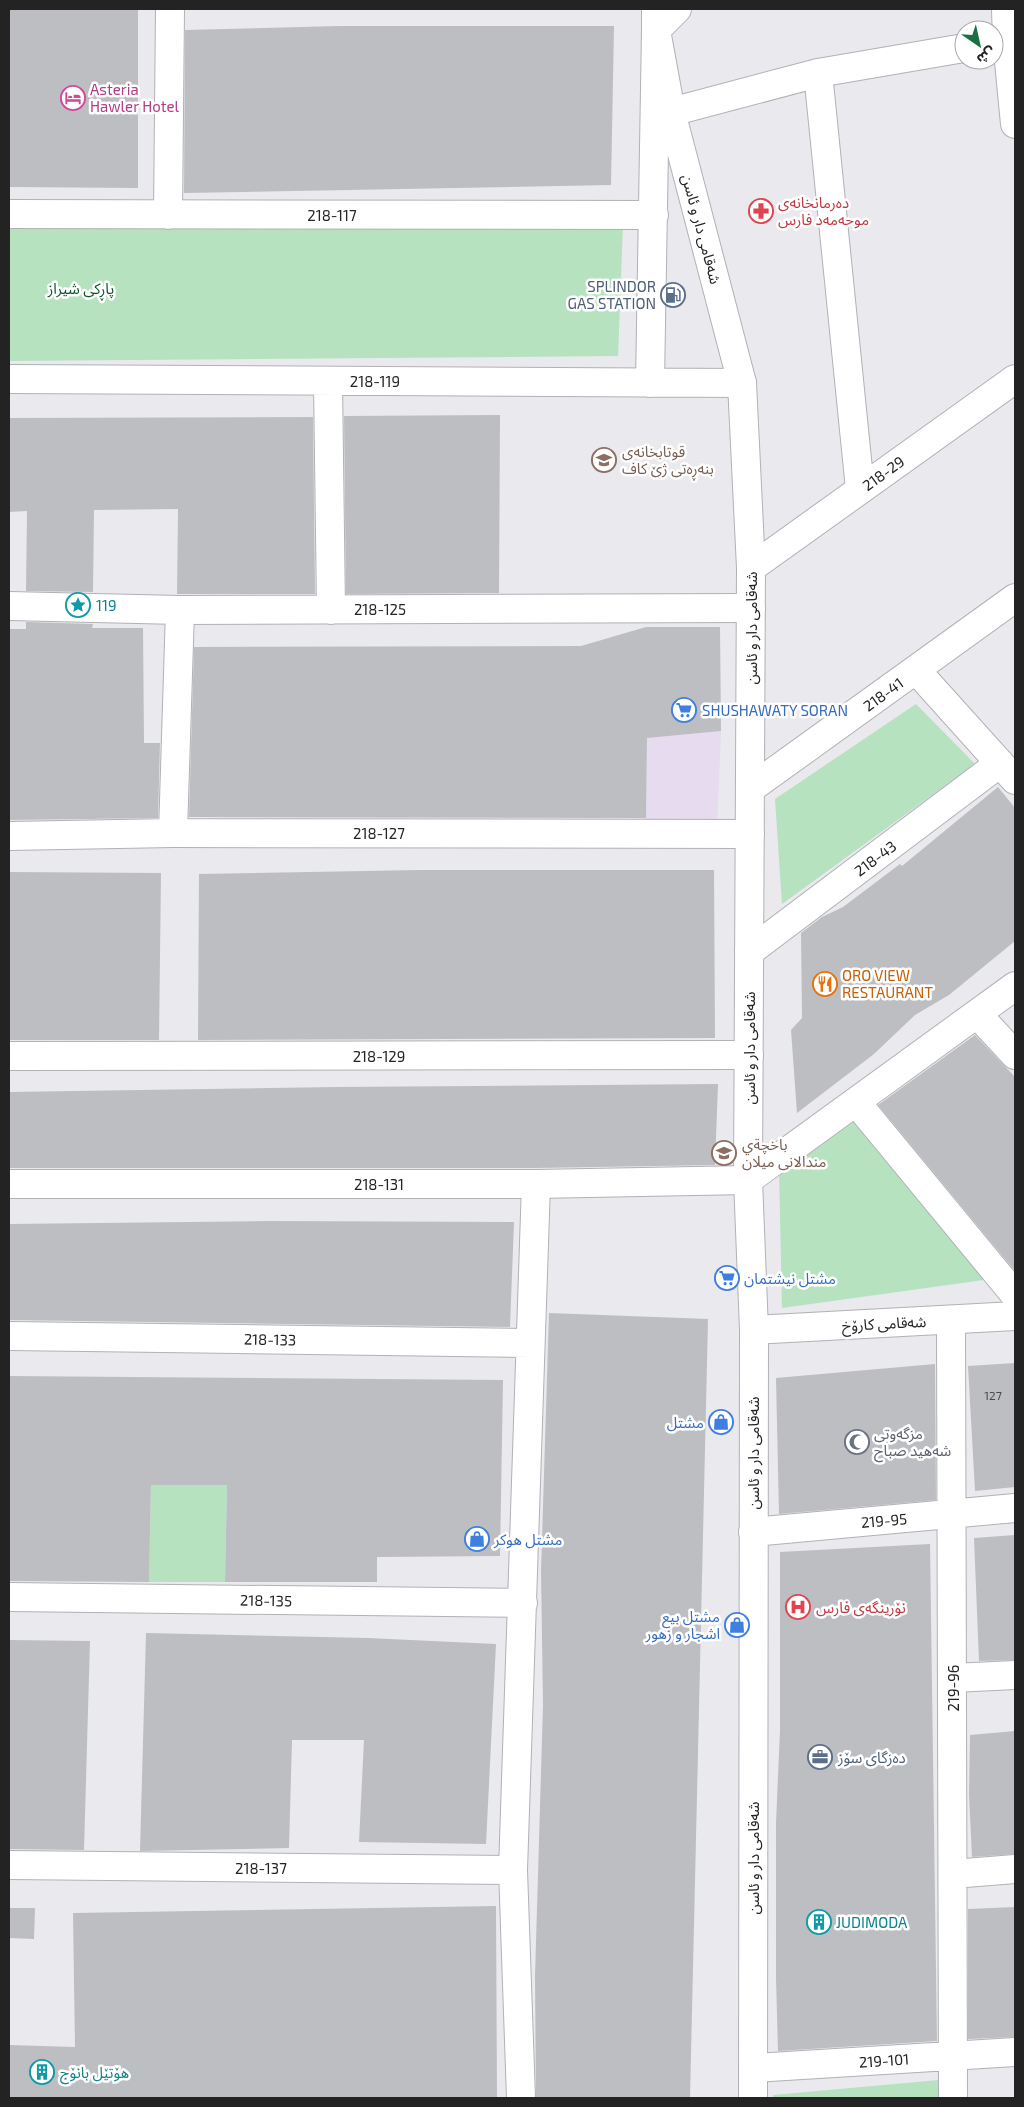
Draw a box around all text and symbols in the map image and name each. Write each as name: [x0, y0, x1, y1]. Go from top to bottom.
north arrow: [954, 20, 1004, 70]
text: ش: [974, 44, 999, 69]
place label: Asteria Hawler Hotel: [90, 80, 179, 115]
hotel icon: Asteria Hawler Hotel: [60, 85, 86, 111]
street label: شەقامی دار و ئاسن: [678, 172, 725, 286]
place label: دەرمانخانەی موحەمەد فارس: [778, 193, 869, 229]
pharmacy icon: دەرمانخانەی موحەمەد فارس: [748, 198, 774, 224]
street label: 218-117: [307, 206, 357, 224]
place label: SPLINDOR GAS STATION: [568, 277, 656, 312]
park label: پاڕکی شیراز: [47, 279, 114, 301]
fuel station icon: SPLINDOR GAS STATION: [660, 282, 686, 308]
street label: 218-119: [350, 372, 400, 390]
place label: قوتابخانەی بنەڕەتی ژێ کاف: [622, 442, 714, 481]
school or university icon: قوتابخانەی بنەڕەتی ژێ کاف: [591, 447, 617, 473]
street label: 218-29: [859, 452, 907, 494]
street label: شەقامی دار و ئاسن: [742, 571, 761, 685]
place icon: 119: [65, 592, 91, 618]
place label: 119: [96, 596, 117, 614]
street label: 218-125: [354, 600, 406, 618]
street label: 218-41: [859, 673, 907, 715]
supermarket icon: SHUSHAWATY SORAN: [671, 697, 697, 723]
place label: SHUSHAWATY SORAN: [702, 701, 848, 719]
street label: 218-127: [353, 824, 405, 842]
street label: 218-43: [850, 836, 900, 880]
place label: ORO VIEW RESTAURANT: [842, 966, 933, 1001]
restaurant icon: ORO VIEW RESTAURANT: [812, 971, 838, 997]
street label: شەقامی دار و ئاسن: [740, 991, 759, 1105]
street label: 218-129: [353, 1047, 405, 1065]
place label: باخچةي مندالانى ميلان: [742, 1135, 826, 1171]
school or university icon: باخچةي مندالانى ميلان: [711, 1140, 737, 1166]
street label: 218-131: [354, 1175, 404, 1193]
supermarket icon: مشتل نيشتمان: [714, 1265, 740, 1291]
place label: مشتل نيشتمان: [744, 1269, 836, 1288]
street label: شەقامی کارۆخ: [841, 1312, 927, 1338]
street label: 218-133: [244, 1330, 296, 1348]
house number: 127: [984, 1388, 1002, 1402]
street label: شەقامی دار و ئاسن: [744, 1396, 763, 1510]
shop icon: مشتل: [708, 1409, 734, 1435]
place label: مشتل: [667, 1413, 704, 1432]
place label: مزگه‌وتی شه‌هید صباح: [874, 1424, 951, 1463]
mosque icon: مزگه‌وتی شه‌هید صباح: [844, 1429, 870, 1455]
street label: 219-95: [860, 1509, 908, 1531]
shop icon: مشتل هوكر: [464, 1526, 490, 1552]
place label: مشتل هوكر: [493, 1530, 562, 1549]
street label: 218-135: [240, 1591, 292, 1609]
hospital icon: نۆرینگەی فارس: [785, 1594, 811, 1620]
place label: نۆرینگەی فارس: [816, 1598, 906, 1617]
place label: مشتل بيع اشجار و زهور: [645, 1607, 720, 1643]
shop icon: مشتل بيع اشجار و زهور: [724, 1612, 750, 1638]
street label: 219-96: [944, 1665, 962, 1711]
office icon: دەزگای سۆز: [807, 1744, 833, 1770]
place label: دەزگای سۆز: [837, 1748, 906, 1767]
street label: شەقامی دار و ئاسن: [744, 1801, 763, 1915]
street label: 218-137: [235, 1859, 287, 1877]
building icon: JUDIMODA: [806, 1909, 832, 1935]
place label: JUDIMODA: [836, 1913, 908, 1931]
street label: 219-101: [858, 2049, 910, 2071]
building icon: هۆتێل بانۆج: [29, 2059, 55, 2085]
place label: هۆتێل بانۆج: [60, 2063, 129, 2085]

